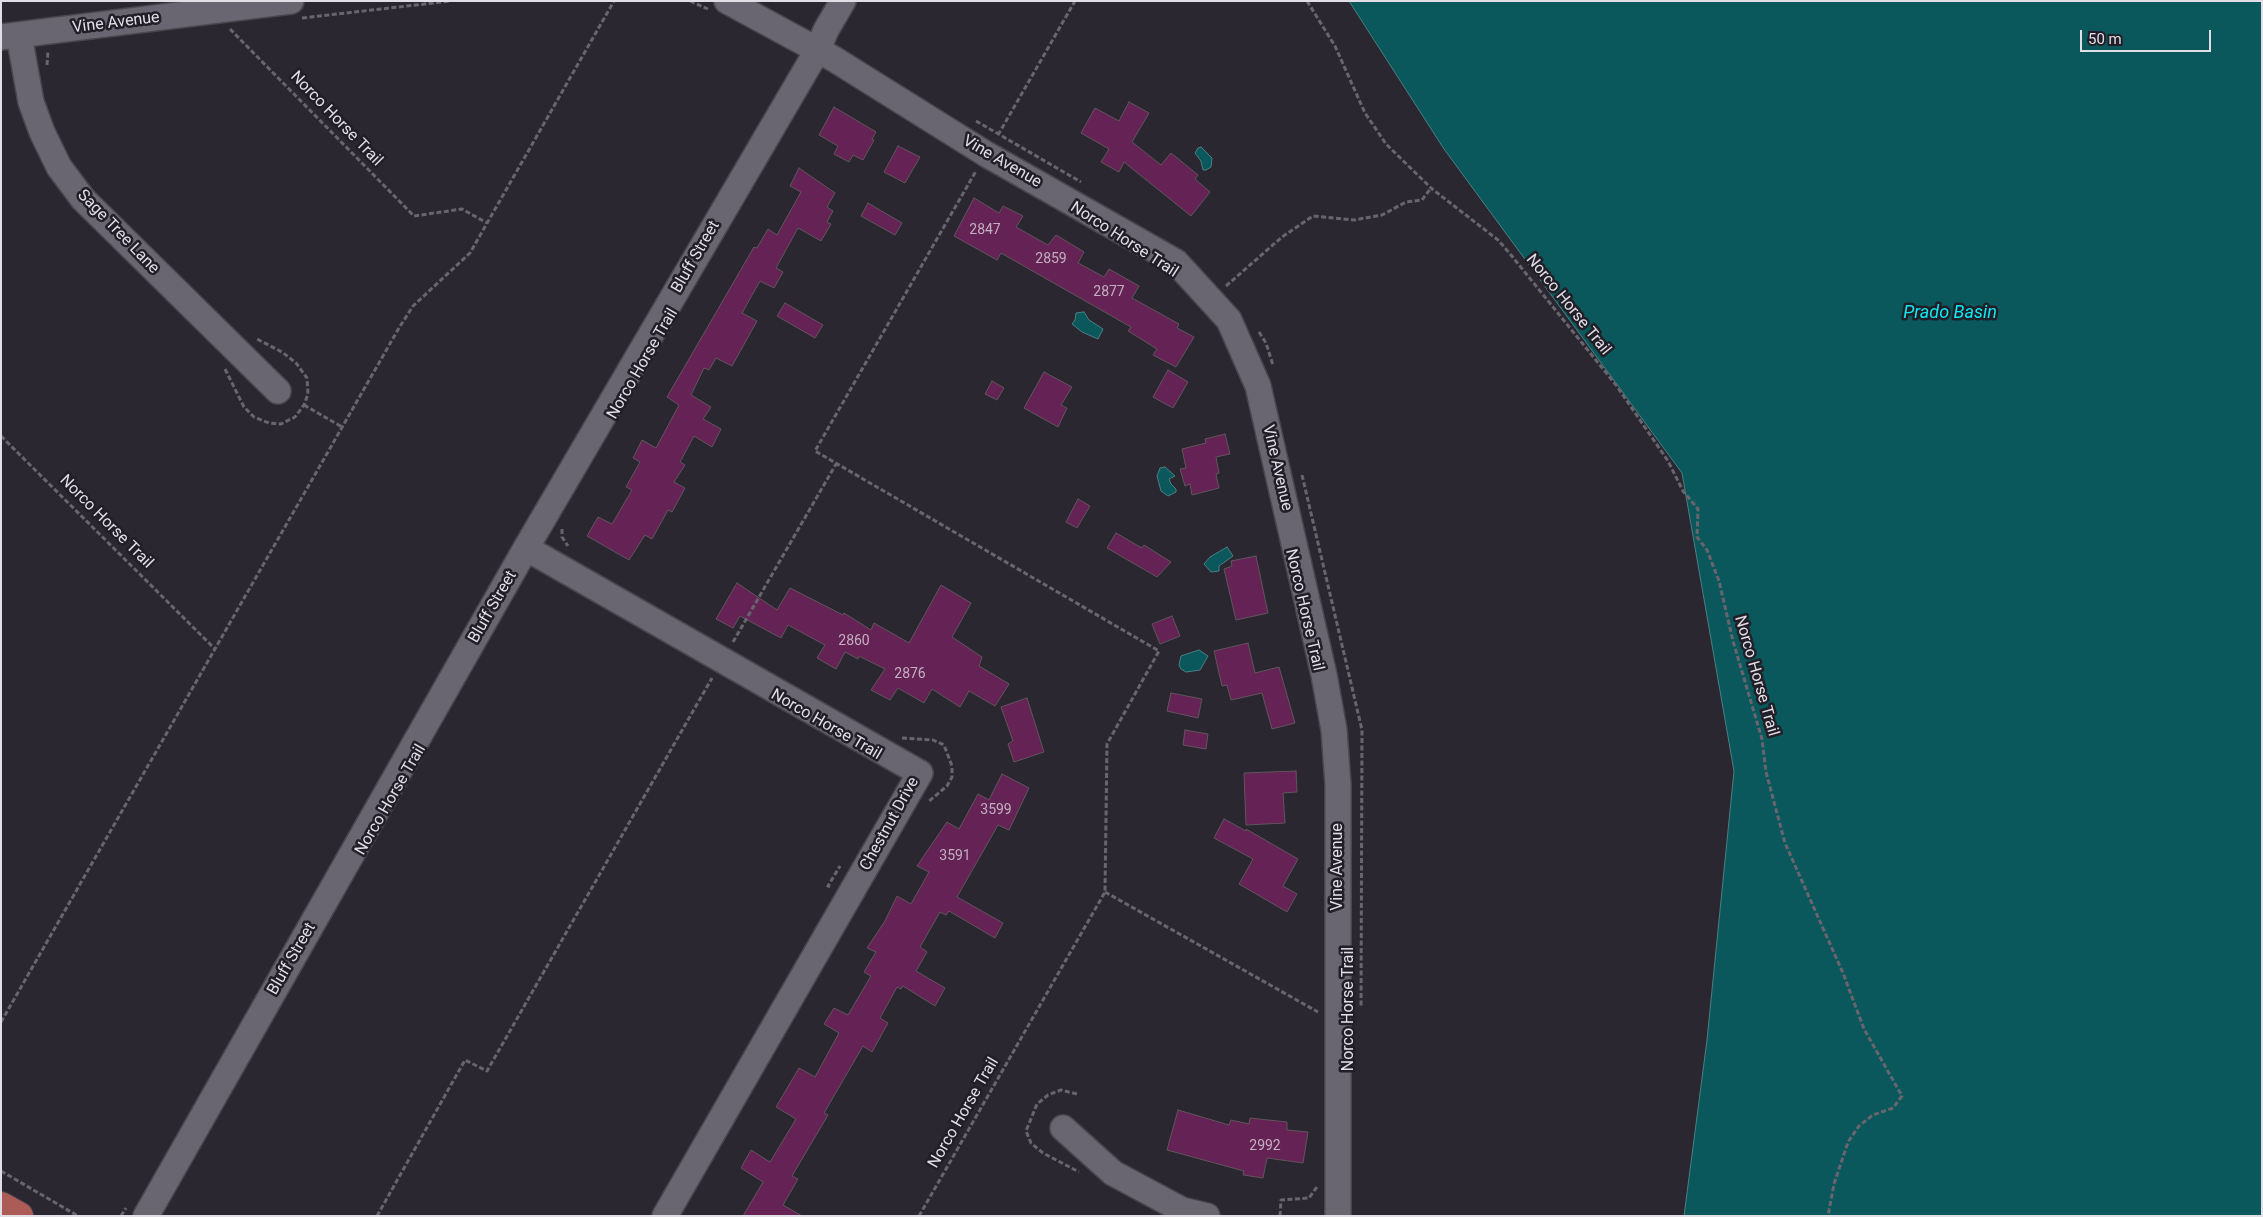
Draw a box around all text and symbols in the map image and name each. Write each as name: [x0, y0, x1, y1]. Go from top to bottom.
street label: Vine Avenue: [71, 8, 161, 38]
scale bar: [2083, 20, 2214, 52]
text: 50 m: [2088, 30, 2122, 48]
street label: Norco Horse Trail: [286, 68, 386, 170]
street label: Vine Avenue: [959, 132, 1045, 192]
street label: Sage Tree Lane: [73, 186, 163, 278]
street label: Norco Horse Trail: [1067, 198, 1181, 282]
street label: Bluff Street: [668, 218, 724, 296]
house number: 2847: [969, 222, 1001, 238]
house number: 2859: [1035, 251, 1067, 267]
street label: Norco Horse Trail: [1521, 251, 1615, 359]
house number: 2877: [1093, 284, 1125, 300]
water label: Prado Basin: [1903, 302, 1997, 324]
street label: Norco Horse Trail: [604, 305, 682, 423]
street label: Vine Avenue: [1258, 423, 1296, 513]
street label: Norco Horse Trail: [55, 471, 157, 573]
street label: Norco Horse Trail: [1281, 547, 1327, 673]
street label: Bluff Street: [465, 568, 521, 646]
street label: Norco Horse Trail: [1730, 614, 1782, 738]
house number: 2860: [838, 633, 870, 649]
house number: 2876: [894, 666, 926, 682]
street label: Norco Horse Trail: [767, 686, 885, 764]
street label: Norco Horse Trail: [352, 741, 430, 859]
street label: Chestnut Drive: [856, 774, 924, 874]
house number: 3599: [980, 802, 1012, 818]
street label: Vine Avenue: [1328, 823, 1348, 911]
house number: 3591: [939, 848, 971, 864]
street label: Bluff Street: [264, 920, 320, 998]
street label: Norco Horse Trail: [1339, 947, 1359, 1071]
street label: Norco Horse Trail: [925, 1054, 1003, 1172]
house number: 2992: [1249, 1138, 1281, 1154]

